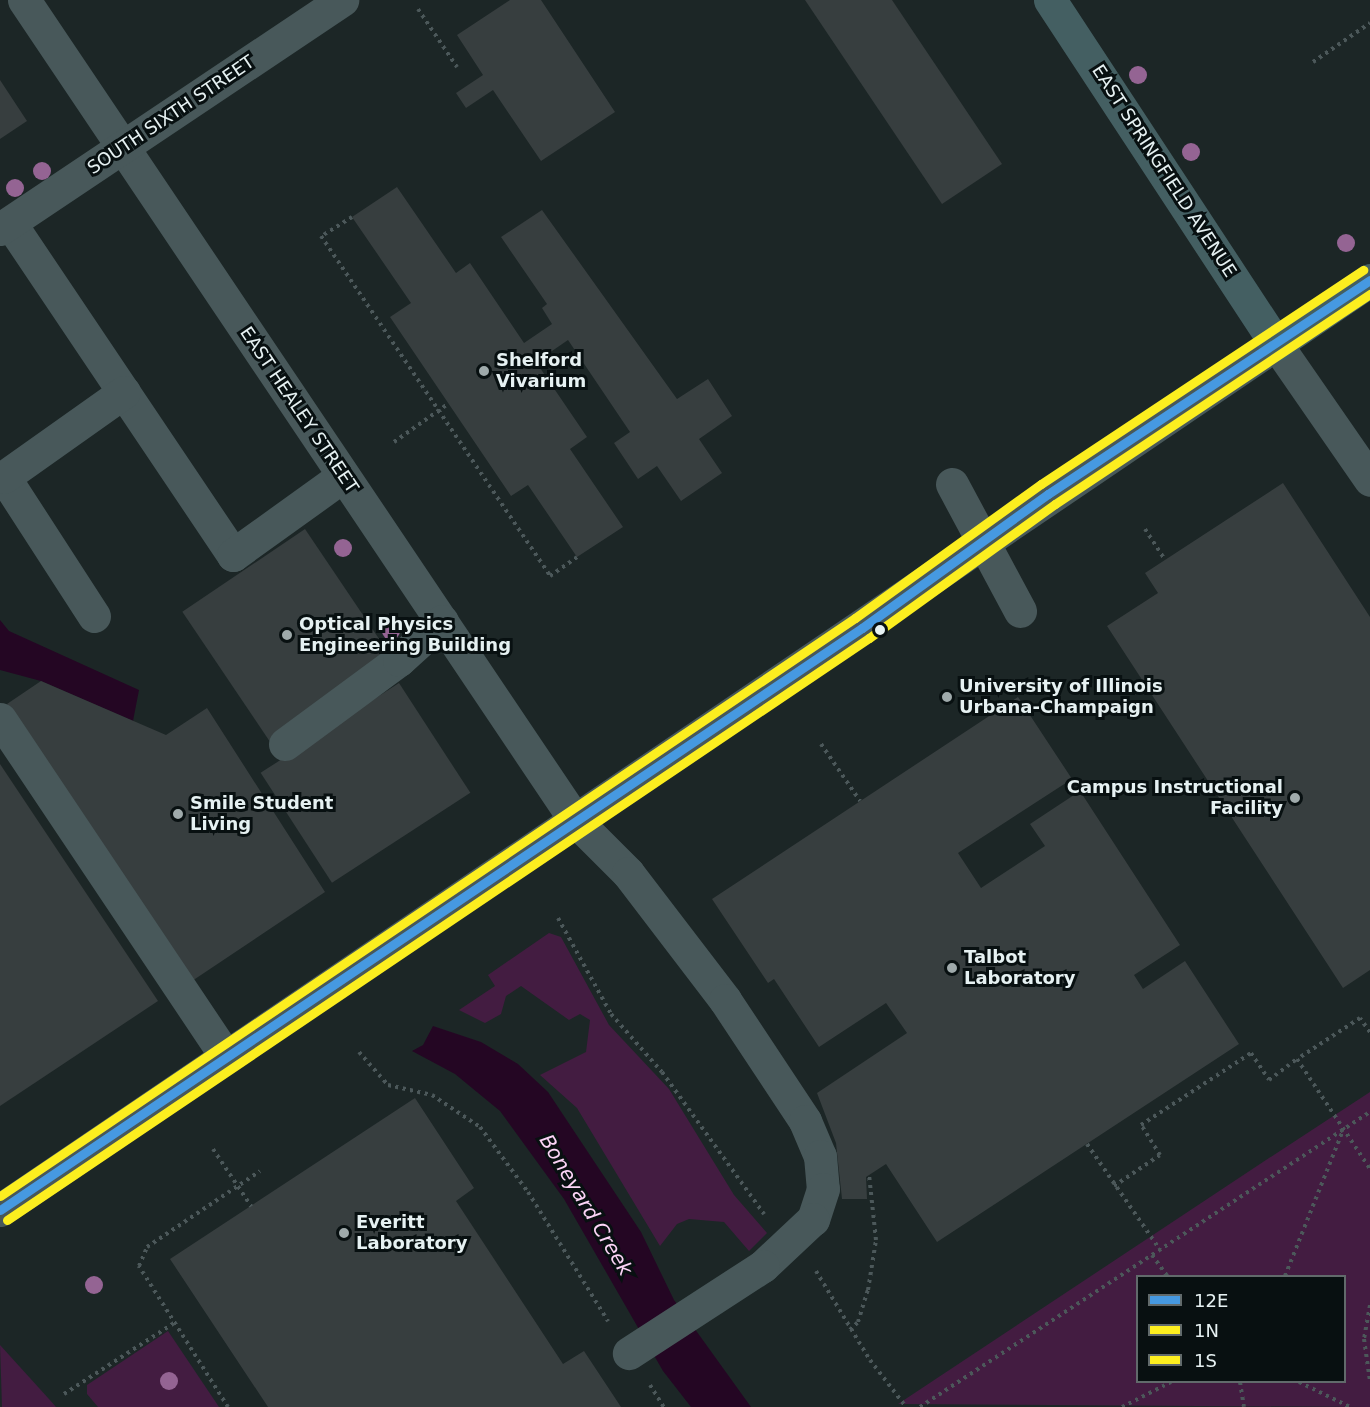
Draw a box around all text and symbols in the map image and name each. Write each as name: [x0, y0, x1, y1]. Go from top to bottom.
street label: SOUTH SIXTH STREET: [83, 51, 259, 179]
street label: EAST SPRINGFIELD AVENUE: [1087, 61, 1241, 281]
street label: EAST HEALEY STREET: [235, 323, 363, 497]
place label: Shelford Vivarium: [496, 350, 586, 392]
marker: Shelford Vivarium: [477, 364, 491, 378]
place label: Optical Physics Engineering Building: [299, 614, 511, 656]
unlabelled marker: [874, 624, 886, 636]
marker: Optical Physics Engineering Building: [280, 628, 294, 642]
place label: University of Illinois Urbana-Champaign: [959, 676, 1163, 718]
marker: University of Illinois Urbana-Champaign: [940, 690, 954, 704]
place label: Campus Instructional Facility: [1067, 777, 1283, 820]
marker: Campus Instructional Facility: [1288, 791, 1302, 805]
place label: Smile Student Living: [190, 793, 333, 836]
marker: Smile Student Living: [171, 807, 185, 821]
place label: Talbot Laboratory: [964, 947, 1075, 990]
marker: Talbot Laboratory: [945, 961, 959, 975]
water label: Boneyard Creek: [534, 1130, 638, 1280]
place label: Everitt Laboratory: [356, 1212, 467, 1254]
marker: Everitt Laboratory: [337, 1226, 351, 1240]
legend: [1136, 1275, 1346, 1383]
text: 12E: [1194, 1290, 1228, 1311]
text: 1N: [1194, 1320, 1219, 1341]
text: 1S: [1194, 1350, 1217, 1371]

